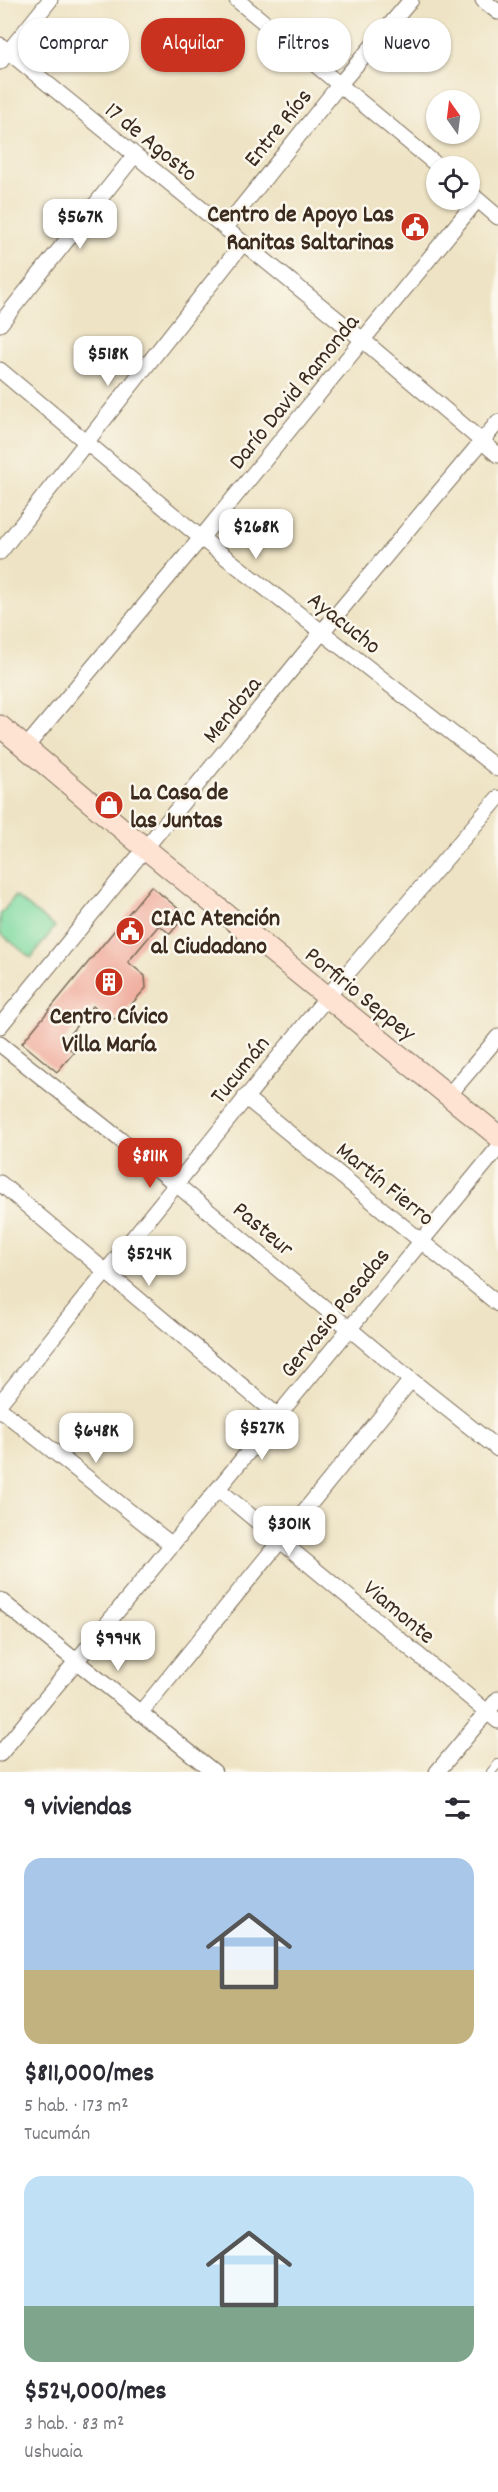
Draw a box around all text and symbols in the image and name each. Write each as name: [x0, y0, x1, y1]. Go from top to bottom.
chip: Comprar: [18, 18, 129, 72]
chip: Alquilar: [141, 18, 245, 72]
chip: Filtros: [257, 18, 351, 72]
chip: Nuevo: [363, 18, 451, 72]
street label: Entre Ríos: [237, 82, 322, 176]
north arrow: [426, 90, 480, 144]
map controls: [426, 90, 480, 210]
street label: 17 de Agosto: [96, 95, 204, 192]
button: locate: [426, 156, 480, 210]
pin: $567K: [38, 199, 122, 250]
place label: Centro de Apoyo Las Ranitas Saltarinas: [207, 199, 394, 261]
text: $567K: [57, 204, 103, 232]
public building icon: Centro de Apoyo Las Ranitas Saltarinas: [399, 211, 431, 243]
street label: Darío David Ramonda: [222, 307, 369, 478]
pin: $518K: [66, 336, 150, 387]
text: $518K: [87, 341, 129, 369]
pin: $268K: [214, 509, 298, 560]
text: $268K: [233, 514, 279, 542]
street label: Ayacucho: [299, 585, 387, 664]
street label: Mendoza: [196, 669, 272, 752]
place label: La Casa de las Juntas: [130, 777, 229, 839]
shop icon: La Casa de las Juntas: [93, 789, 125, 821]
place label: CIAC Atención al Ciudadano: [151, 903, 280, 965]
public building icon: CIAC Atención al Ciudadano: [114, 915, 146, 947]
street label: Porfirio Seppey: [296, 940, 423, 1052]
building icon: Centro Cívico Villa María: [93, 966, 125, 998]
place label: Centro Cívico Villa María: [50, 1001, 169, 1063]
street label: Tucumán: [203, 1029, 280, 1112]
street label: Martín Fierro: [327, 1135, 441, 1236]
pin: $811K: [108, 1138, 192, 1189]
text: $811K: [132, 1143, 168, 1171]
street label: Pasteur: [224, 1194, 300, 1266]
pin: $524K: [107, 1236, 191, 1287]
text: $524K: [126, 1241, 172, 1269]
street label: Gervasio Posadas: [273, 1241, 400, 1386]
pin: $527K: [220, 1410, 304, 1461]
pin: $648K: [54, 1413, 138, 1464]
text: $527K: [239, 1415, 285, 1443]
text: $648K: [73, 1418, 119, 1446]
pin: $301K: [247, 1506, 331, 1557]
text: $301K: [267, 1511, 311, 1539]
street label: Viamonte: [355, 1573, 442, 1654]
pin: $994K: [76, 1621, 160, 1672]
text: $994K: [95, 1626, 141, 1654]
text: 9 viviendas: [24, 1790, 132, 1827]
icon: filters: [441, 1792, 474, 1825]
icon: home: [195, 1897, 303, 2005]
text: $811,000/mes: [24, 2056, 154, 2093]
text: 5 hab. · 173 m²: [24, 2093, 129, 2121]
text: Tucumán: [24, 2121, 90, 2149]
icon: home: [195, 2215, 303, 2323]
text: $524,000/mes: [24, 2374, 166, 2411]
text: 3 hab. · 83 m²: [24, 2411, 124, 2439]
text: Ushuaia: [24, 2439, 82, 2467]

